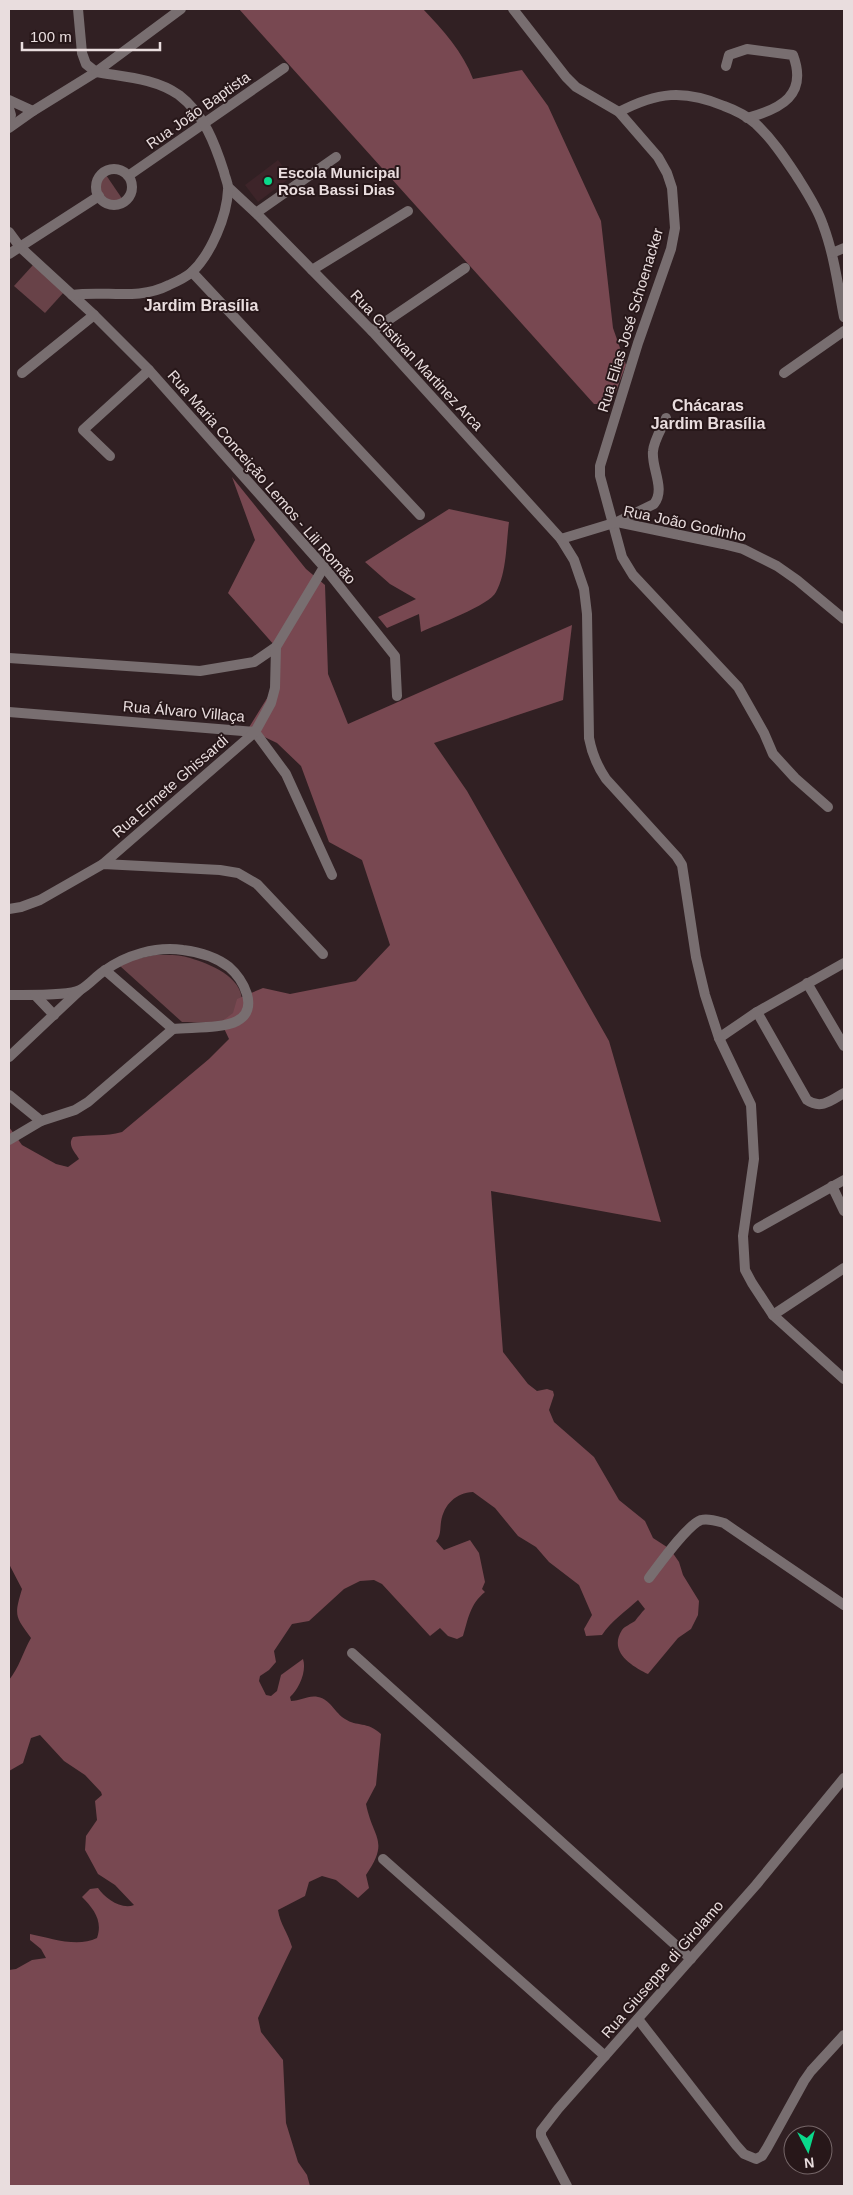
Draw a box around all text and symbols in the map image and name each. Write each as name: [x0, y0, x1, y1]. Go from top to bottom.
scale bar: [22, 20, 160, 52]
text: 100 m: [30, 28, 72, 45]
street label: Rua João Baptista: [143, 68, 254, 152]
place label: Escola Municipal Rosa Bassi Dias: [278, 164, 400, 198]
marker: Escola Municipal Rosa Bassi Dias: [262, 175, 274, 187]
street label: Rua Elias José Schoenacker: [594, 226, 666, 414]
street label: Rua Cristivan Martinez Arca: [347, 286, 487, 434]
district label: Jardim Brasília: [144, 297, 258, 314]
street label: Rua Maria Conceição Lemos - Lili Romão: [165, 367, 359, 587]
district label: Chácaras Jardim Brasília: [651, 397, 765, 432]
street label: Rua João Godinho: [622, 502, 748, 544]
street label: Rua Álvaro Villaça: [122, 697, 246, 725]
street label: Rua Ermete Ghissardi: [109, 731, 231, 841]
street label: Rua Giuseppe di Girolamo: [598, 1897, 726, 2041]
north arrow: [783, 2125, 833, 2175]
text: N: [803, 2154, 815, 2171]

